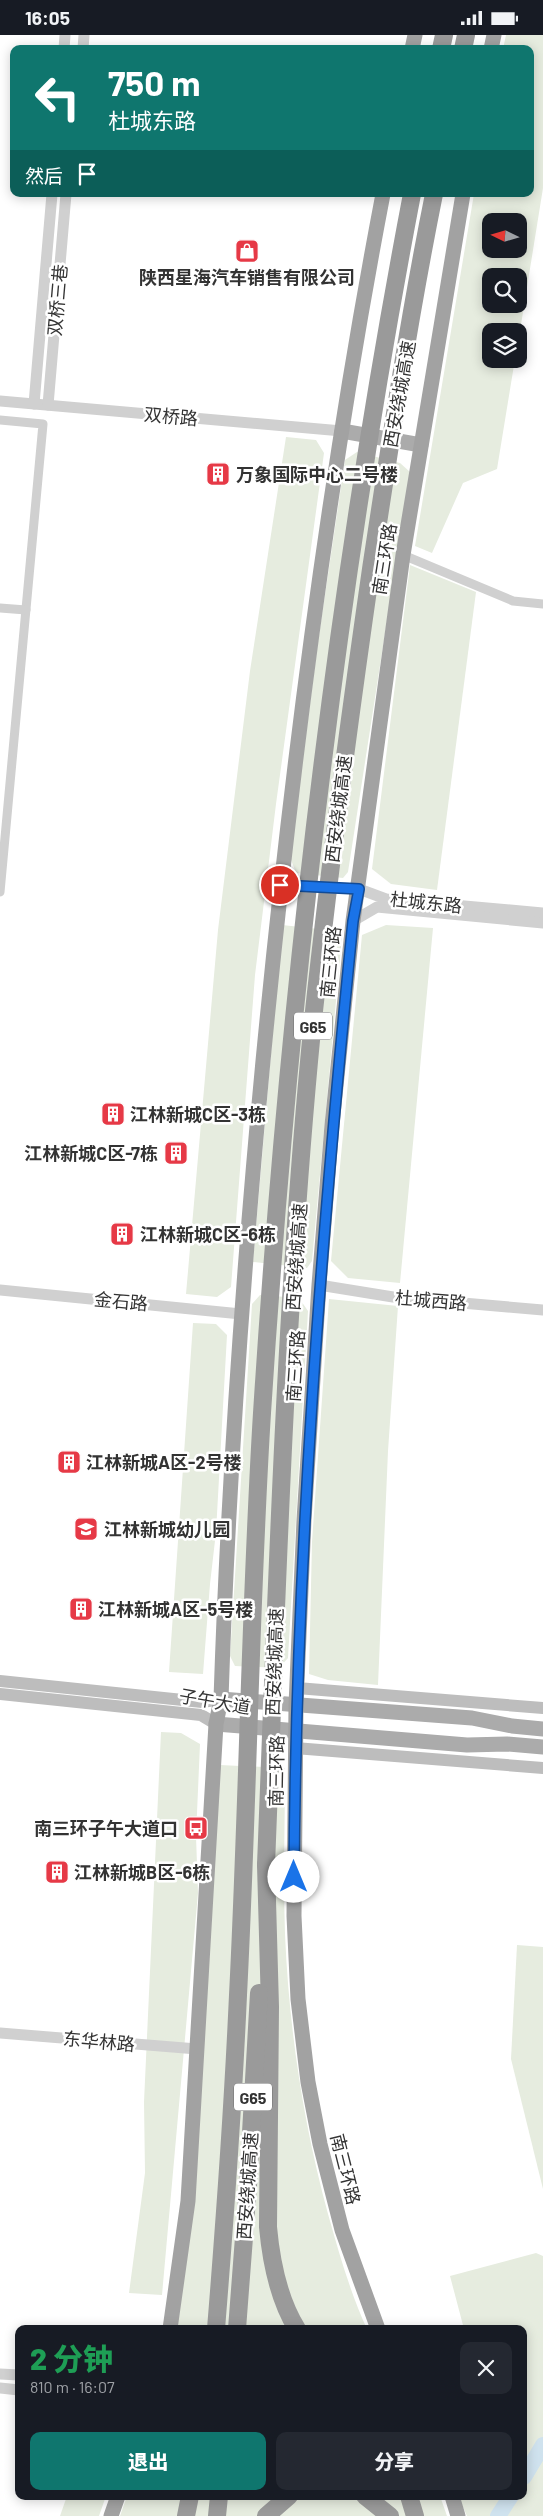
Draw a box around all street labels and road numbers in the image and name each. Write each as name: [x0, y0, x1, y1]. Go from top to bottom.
street label: 双桥三巷: [43, 263, 71, 337]
street label: 西安绕城高速: [379, 339, 419, 449]
street label: 双桥路: [143, 403, 199, 429]
street label: 南三环路: [368, 522, 400, 596]
street label: 西安绕城高速: [321, 754, 355, 864]
street label: 杜城东路: [389, 887, 463, 917]
street label: 南三环路: [315, 925, 345, 999]
road number: G65: [294, 1013, 332, 1039]
street label: 西安绕城高速: [281, 1202, 311, 1312]
street label: 杜城西路: [394, 1286, 468, 1314]
street label: 金石路: [93, 1288, 149, 1314]
street label: 南三环路: [282, 1329, 308, 1403]
street label: 西安绕城高速: [261, 1608, 287, 1716]
street label: 子午大道: [178, 1684, 252, 1718]
street label: 南三环路: [264, 1735, 288, 1807]
street label: 东华林路: [62, 2027, 136, 2055]
road number: G65: [234, 2083, 272, 2111]
street label: 西安绕城高速: [232, 2131, 262, 2241]
street label: 南三环路: [327, 2131, 365, 2207]

